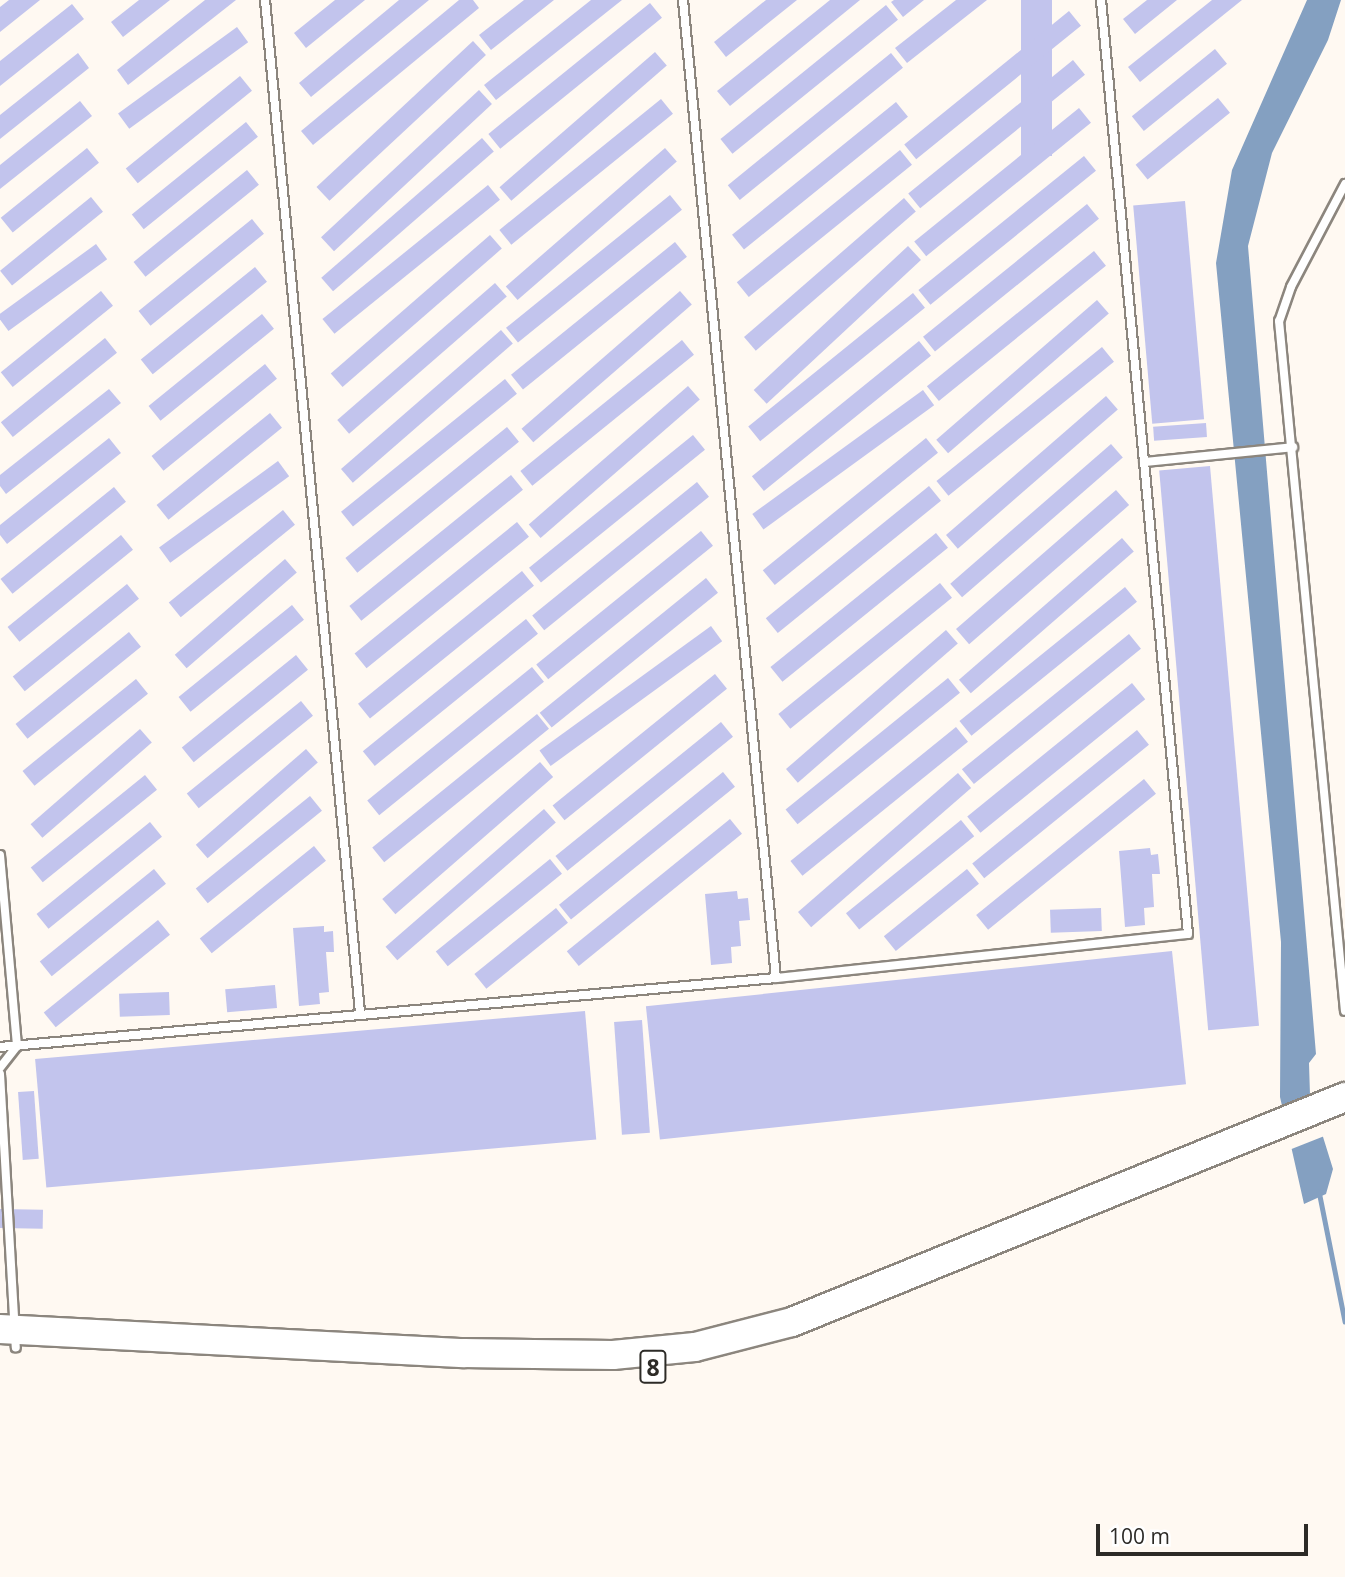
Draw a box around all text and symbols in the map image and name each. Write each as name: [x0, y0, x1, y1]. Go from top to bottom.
road number: 8: [639, 1348, 667, 1386]
scale bar: [1100, 1510, 1312, 1554]
text: 100 m: [1109, 1522, 1170, 1550]

